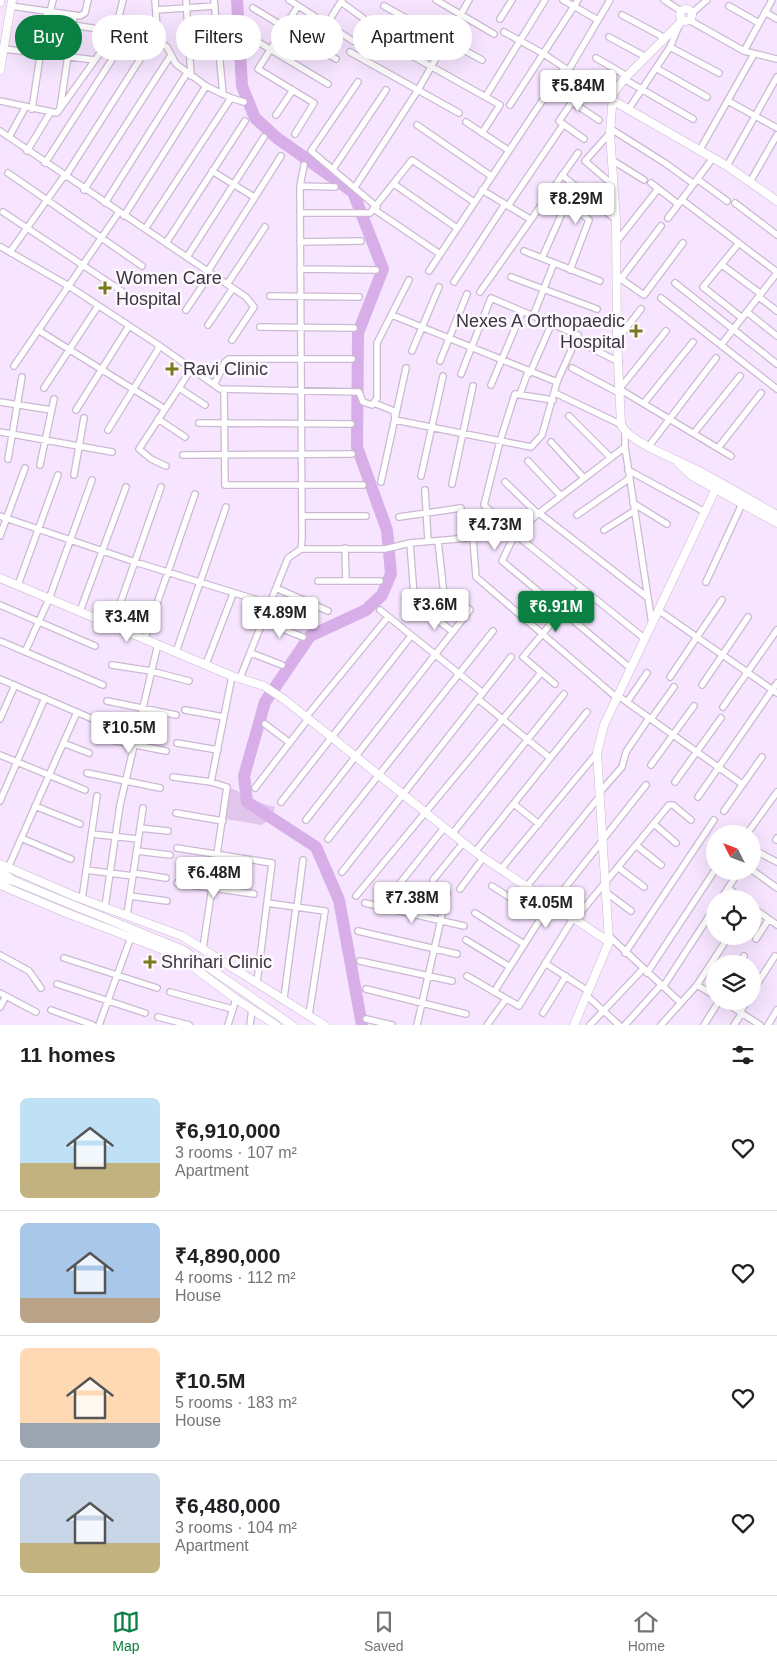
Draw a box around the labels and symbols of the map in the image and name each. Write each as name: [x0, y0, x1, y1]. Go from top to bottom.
pin: ₹5.84M: [537, 70, 619, 112]
pin: ₹8.29M: [535, 182, 617, 225]
place label: Women Care Hospital: [116, 268, 222, 309]
marker: Women Care Hospital: [98, 281, 112, 295]
place label: Nexes A Orthopaedic Hospital: [456, 311, 625, 352]
marker: Nexes A Orthopaedic Hospital: [629, 324, 643, 338]
place label: Ravi Clinic: [183, 359, 268, 379]
marker: Ravi Clinic: [165, 362, 179, 376]
pin: ₹4.73M: [454, 508, 536, 551]
pin: ₹3.6M: [400, 588, 470, 631]
pin: ₹6.91M: [515, 590, 597, 633]
pin: ₹4.89M: [239, 596, 321, 639]
pin: ₹3.4M: [92, 600, 162, 643]
pin: ₹10.5M: [88, 712, 170, 754]
north arrow: [706, 825, 761, 880]
pin: ₹6.48M: [173, 856, 255, 899]
pin: ₹7.38M: [371, 882, 453, 924]
pin: ₹4.05M: [505, 886, 587, 929]
place label: Shrihari Clinic: [161, 952, 272, 972]
marker: Shrihari Clinic: [143, 955, 157, 969]

